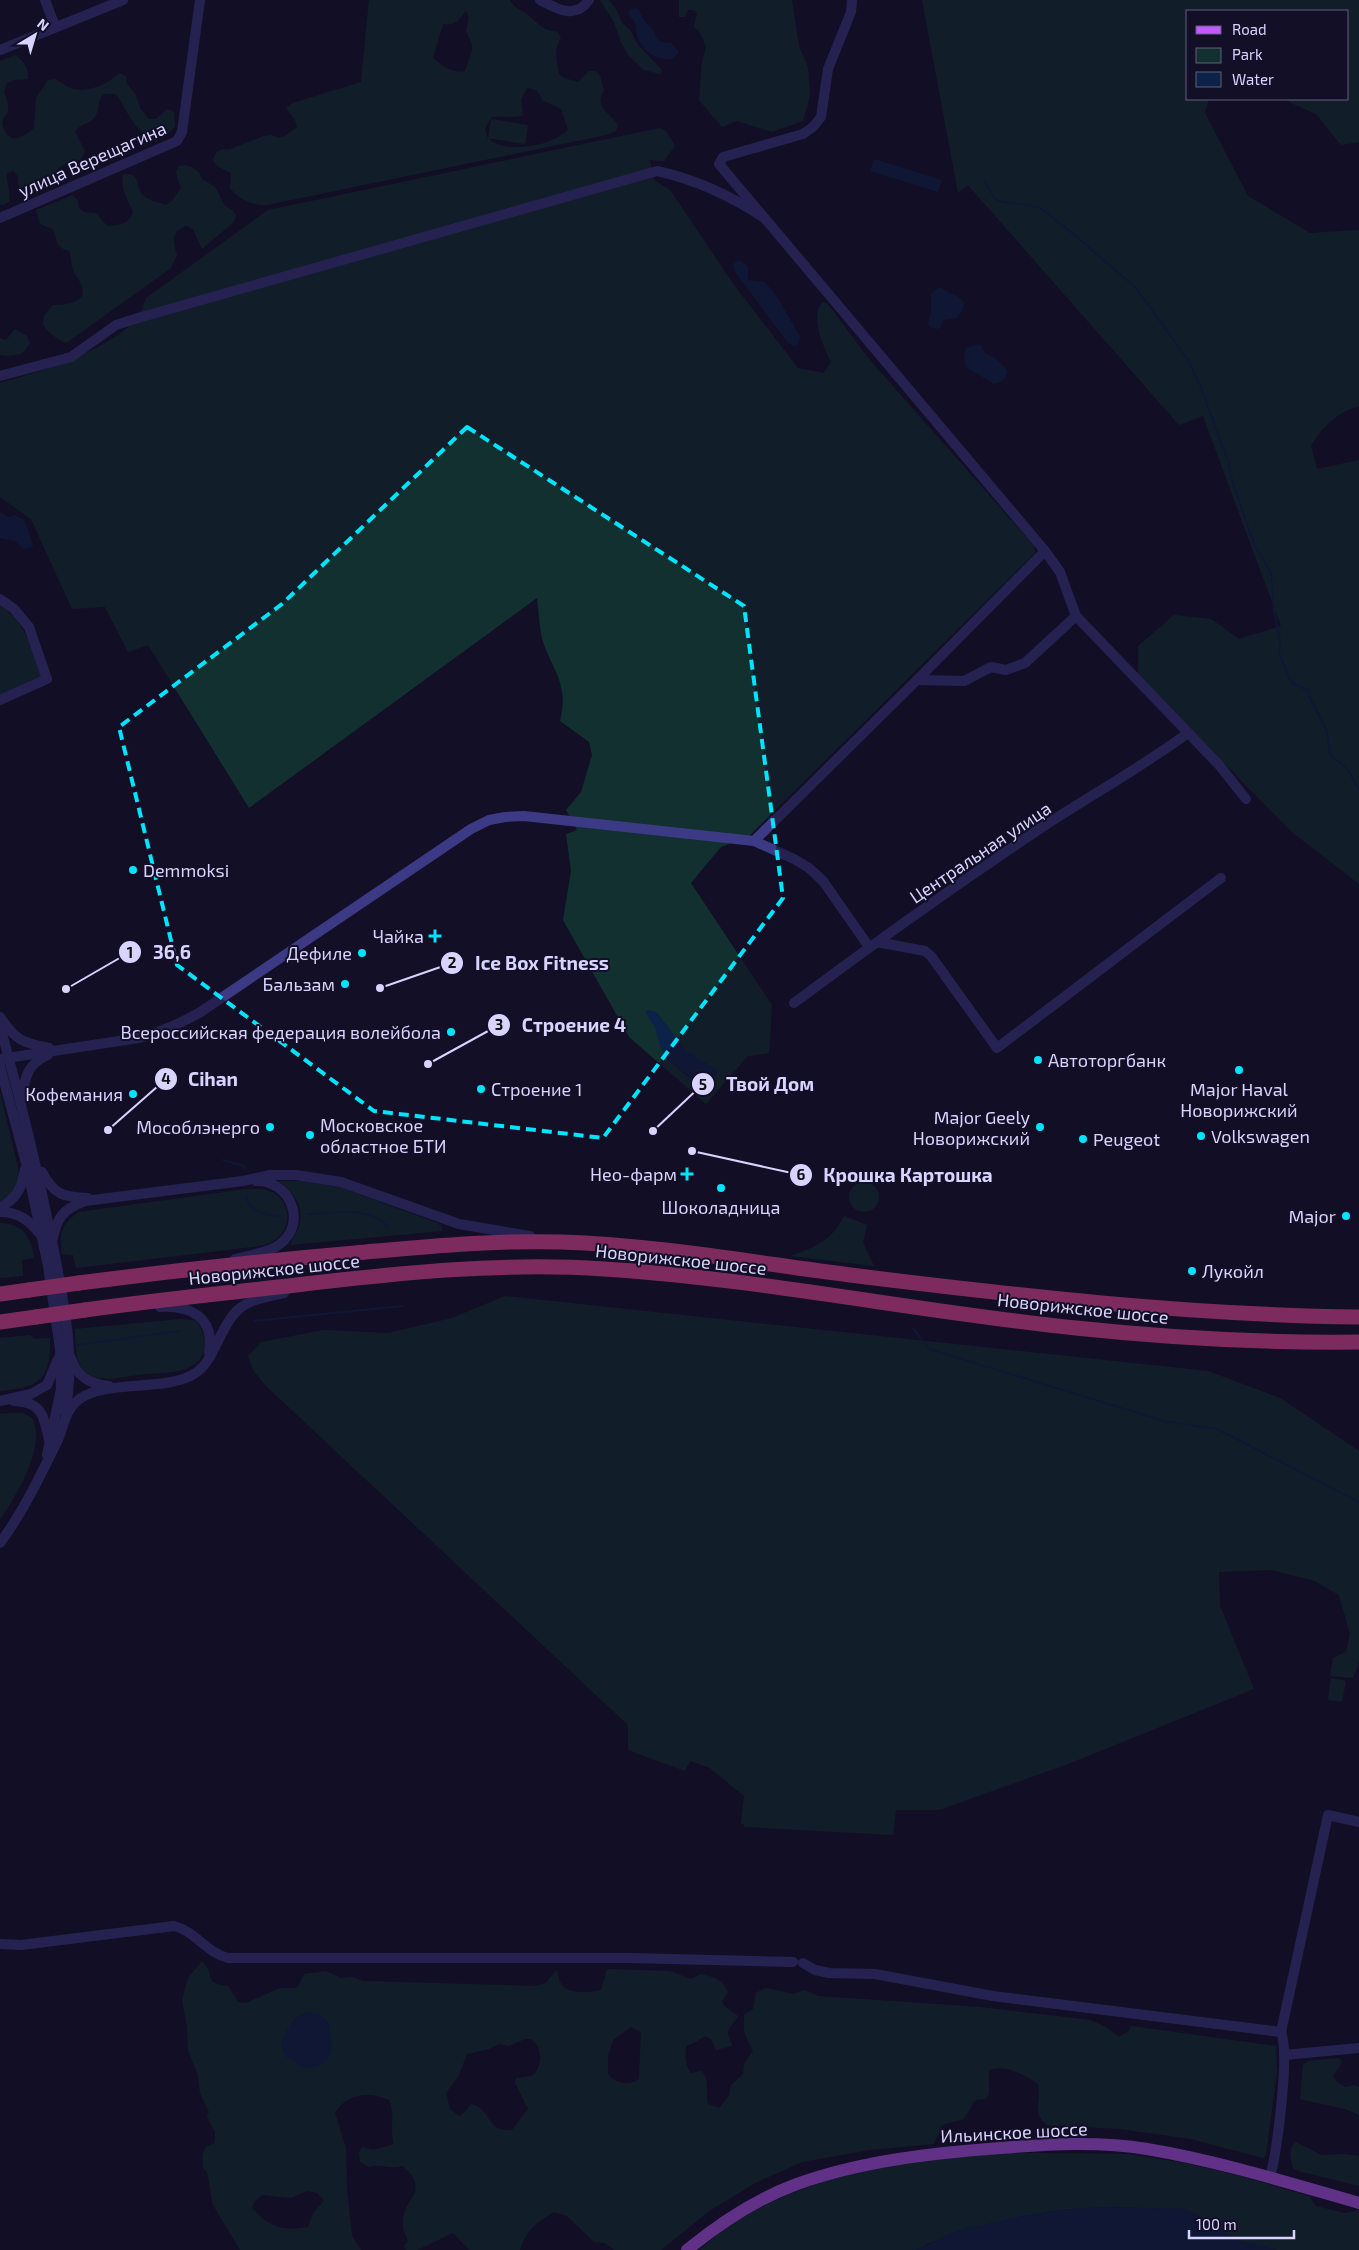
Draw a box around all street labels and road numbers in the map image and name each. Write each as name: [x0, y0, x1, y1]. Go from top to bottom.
street label: улица Верещагина: [15, 116, 169, 202]
street label: Центральная улица: [905, 797, 1055, 907]
street label: Новорижское шоссе: [594, 1239, 768, 1279]
street label: Новорижское шоссе: [187, 1249, 361, 1289]
street label: Новорижское шоссе: [996, 1288, 1170, 1328]
street label: Ильинское шоссе: [940, 2117, 1088, 2147]

